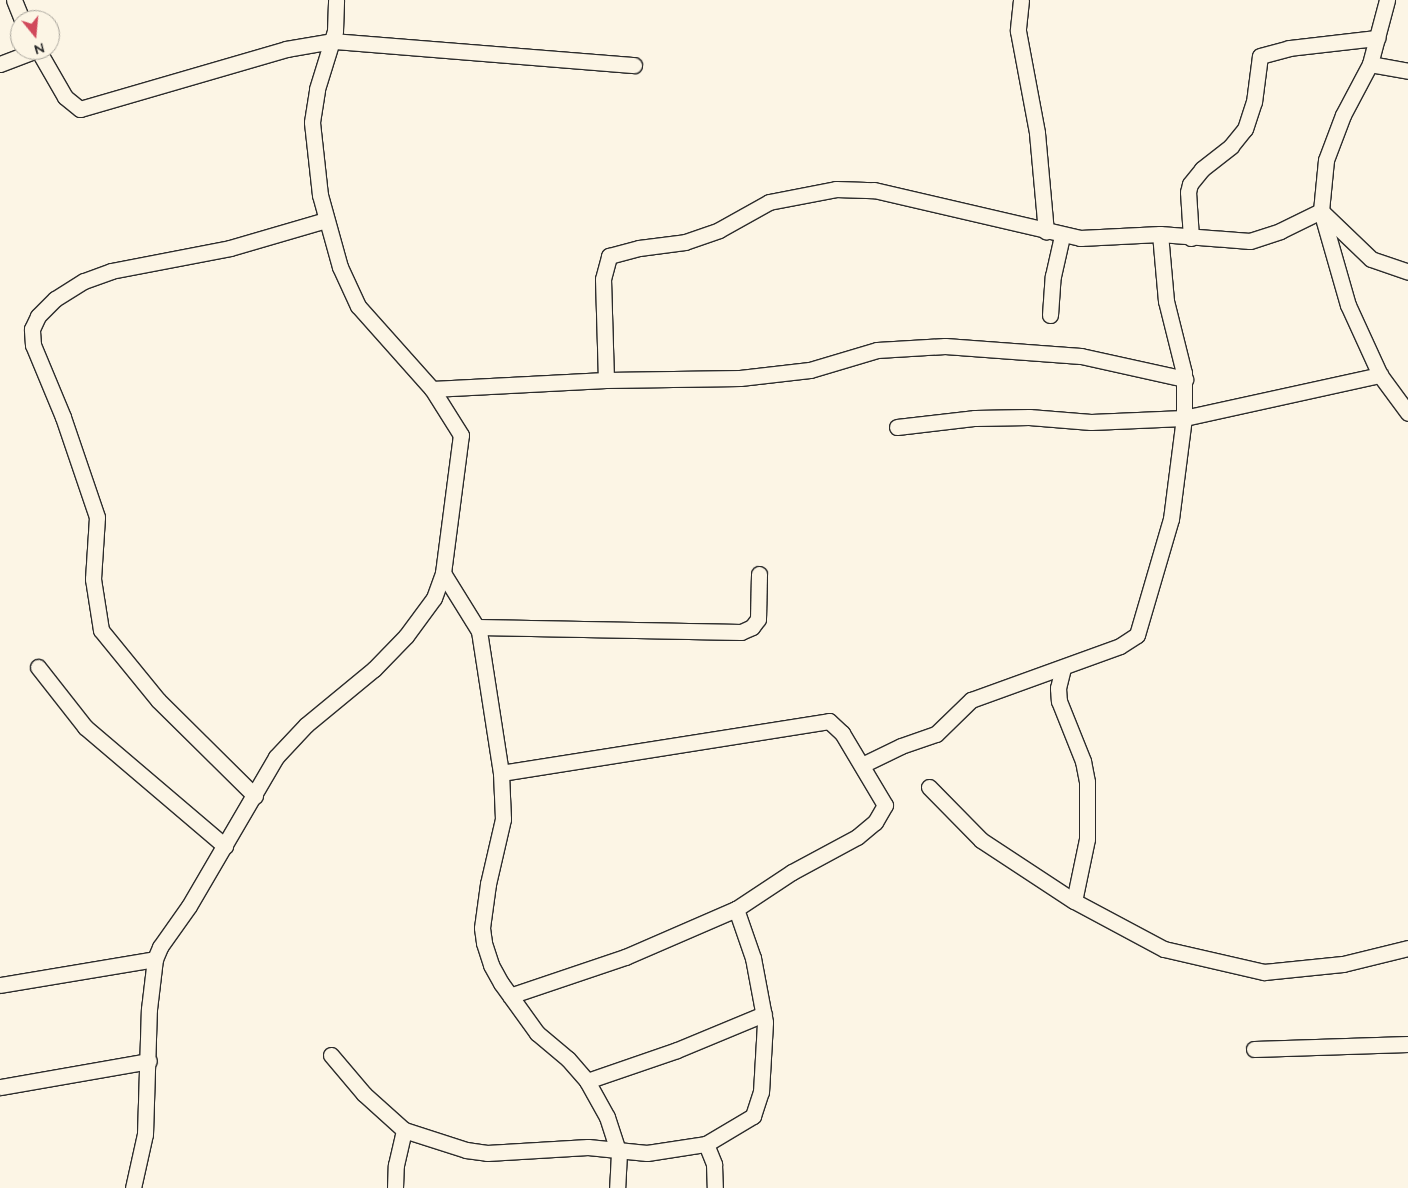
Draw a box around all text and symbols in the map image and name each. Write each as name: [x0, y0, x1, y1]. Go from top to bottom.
north arrow: [10, 10, 60, 60]
text: N: [32, 38, 46, 59]

